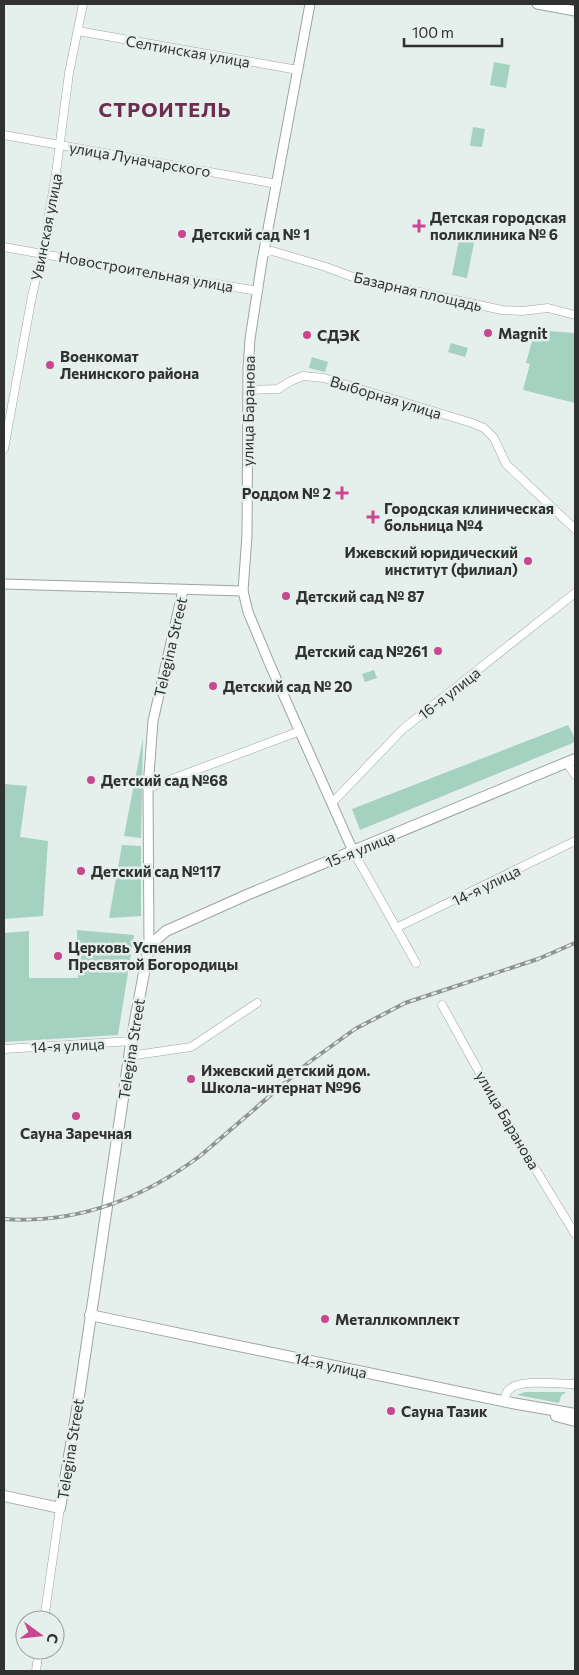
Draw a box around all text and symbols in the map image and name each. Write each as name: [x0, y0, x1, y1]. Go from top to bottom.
scale bar: [404, 15, 502, 47]
text: 100 m: [412, 23, 454, 41]
street label: Селтинская улица: [124, 31, 252, 71]
district label: СТРОИТЕЛЬ: [99, 97, 231, 121]
street label: улица Луначарского: [68, 138, 212, 180]
street label: Увинская улица: [27, 172, 65, 282]
place label: Детская городская поликлиника № 6: [430, 208, 566, 243]
marker: Детская городская поликлиника № 6: [412, 219, 426, 233]
place label: Детский сад № 1: [192, 225, 310, 243]
marker: Детский сад № 1: [176, 228, 188, 240]
street label: Новостроительная улица: [57, 247, 235, 295]
street label: Базарная площадь: [352, 267, 484, 315]
place label: Magnit: [498, 324, 548, 342]
place label: СДЭК: [317, 326, 361, 344]
marker: Magnit: [482, 327, 494, 339]
marker: СДЭК: [301, 329, 313, 341]
place label: Военкомат Ленинского района: [60, 347, 199, 382]
street label: улица Баранова: [238, 355, 258, 467]
marker: Военкомат Ленинского района: [44, 359, 56, 371]
street label: Выборная улица: [328, 372, 444, 422]
place label: Роддом № 2: [242, 484, 331, 502]
marker: Роддом № 2: [335, 486, 349, 500]
place label: Городская клиническая больница №4: [384, 499, 554, 534]
marker: Городская клиническая больница №4: [366, 510, 380, 524]
place label: Ижевский юридический институт (филиал): [344, 543, 518, 578]
marker: Ижевский юридический институт (филиал): [522, 555, 534, 567]
place label: Детский сад № 87: [296, 587, 425, 605]
marker: Детский сад № 87: [280, 590, 292, 602]
street label: Telegina Street: [150, 595, 190, 699]
place label: Детский сад №261: [295, 642, 428, 660]
marker: Детский сад №261: [432, 645, 444, 657]
street label: 16-я улица: [414, 663, 484, 723]
place label: Детский сад № 20: [223, 677, 353, 695]
marker: Детский сад № 20: [207, 680, 219, 692]
place label: Детский сад №68: [101, 771, 228, 789]
marker: Детский сад №68: [85, 774, 97, 786]
street label: 15-я улица: [323, 827, 397, 871]
street label: 14-я улица: [449, 861, 523, 909]
place label: Детский сад №117: [91, 862, 221, 880]
marker: Детский сад №117: [75, 865, 87, 877]
place label: Церковь Успения Пресвятой Богородицы: [68, 938, 238, 973]
marker: Церковь Успения Пресвятой Богородицы: [52, 950, 64, 962]
street label: Telegina Street: [114, 997, 148, 1101]
street label: 14-я улица: [31, 1034, 105, 1056]
place label: Ижевский детский дом. Школа-интернат №96: [201, 1061, 371, 1096]
street label: улица Баранова: [472, 1067, 544, 1173]
marker: Ижевский детский дом. Школа-интернат №96: [185, 1073, 197, 1085]
marker: Сауна Заречная: [70, 1110, 82, 1122]
place label: Сауна Заречная: [20, 1124, 132, 1142]
place label: Металлкомплект: [335, 1310, 460, 1328]
marker: Металлкомплект: [319, 1313, 331, 1325]
street label: 14-я улица: [293, 1349, 369, 1381]
street label: Telegina Street: [53, 1397, 87, 1501]
place label: Сауна Тазик: [401, 1402, 488, 1420]
marker: Сауна Тазик: [385, 1405, 397, 1417]
north arrow: [15, 1610, 65, 1660]
text: С: [44, 1632, 62, 1645]

